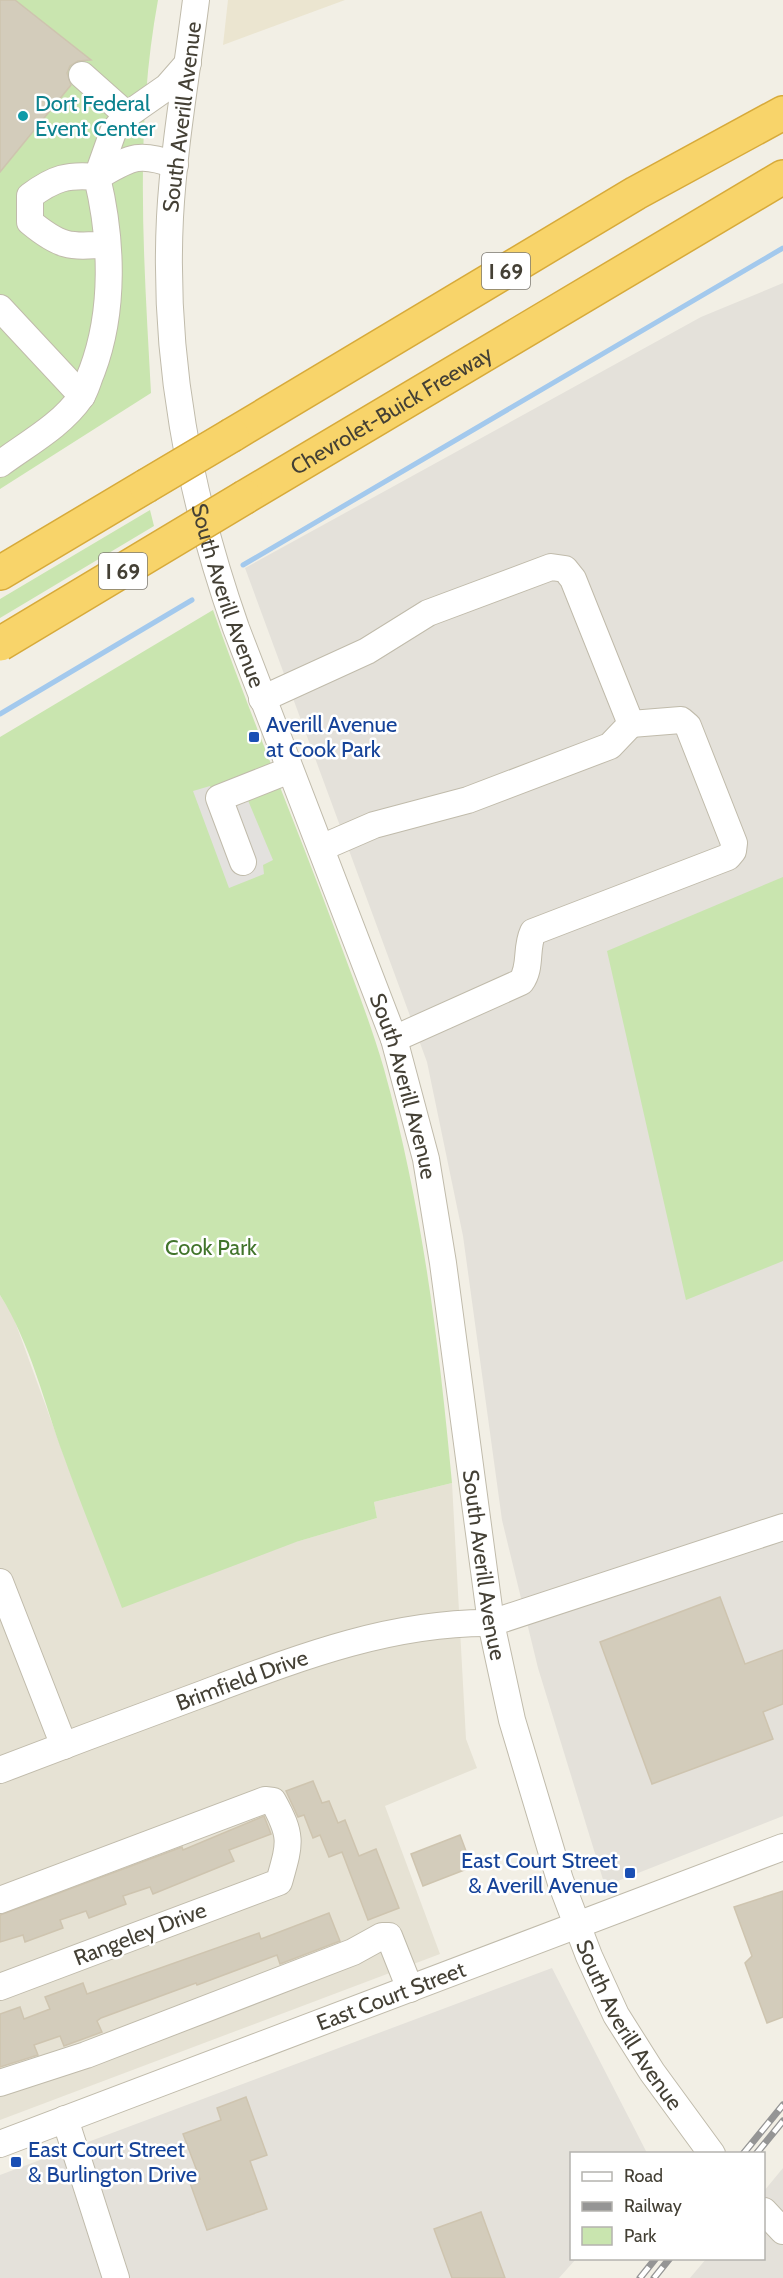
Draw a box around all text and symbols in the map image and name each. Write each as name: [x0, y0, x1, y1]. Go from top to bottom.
street label: South Averill Avenue: [157, 20, 207, 214]
place label: Dort Federal Event Center: [35, 90, 155, 142]
marker: Dort Federal Event Center: [16, 109, 30, 123]
road number: I 69: [482, 253, 530, 289]
street label: Chevrolet-Buick Freeway: [285, 340, 497, 481]
street label: South Averill Avenue: [186, 501, 271, 691]
road number: I 69: [99, 553, 147, 589]
place label: Averill Avenue at Cook Park: [266, 711, 397, 763]
marker: Averill Avenue at Cook Park: [247, 730, 261, 744]
street label: South Averill Avenue: [364, 989, 443, 1181]
park label: Cook Park: [165, 1234, 257, 1261]
street label: South Averill Avenue: [457, 1468, 512, 1663]
street label: Brimfield Drive: [172, 1643, 311, 1716]
place label: East Court Street & Averill Avenue: [461, 1847, 619, 1899]
marker: East Court Street & Averill Avenue: [623, 1866, 637, 1880]
street label: Rangeley Drive: [70, 1896, 210, 1972]
street label: South Averill Avenue: [571, 1936, 689, 2115]
street label: East Court Street: [313, 1955, 470, 2036]
place label: East Court Street & Burlington Drive: [28, 2136, 197, 2188]
legend: [570, 2152, 765, 2260]
marker: East Court Street & Burlington Drive: [9, 2155, 23, 2169]
text: Road: [624, 2165, 663, 2187]
text: Railway: [624, 2195, 682, 2217]
text: Park: [624, 2225, 657, 2247]

